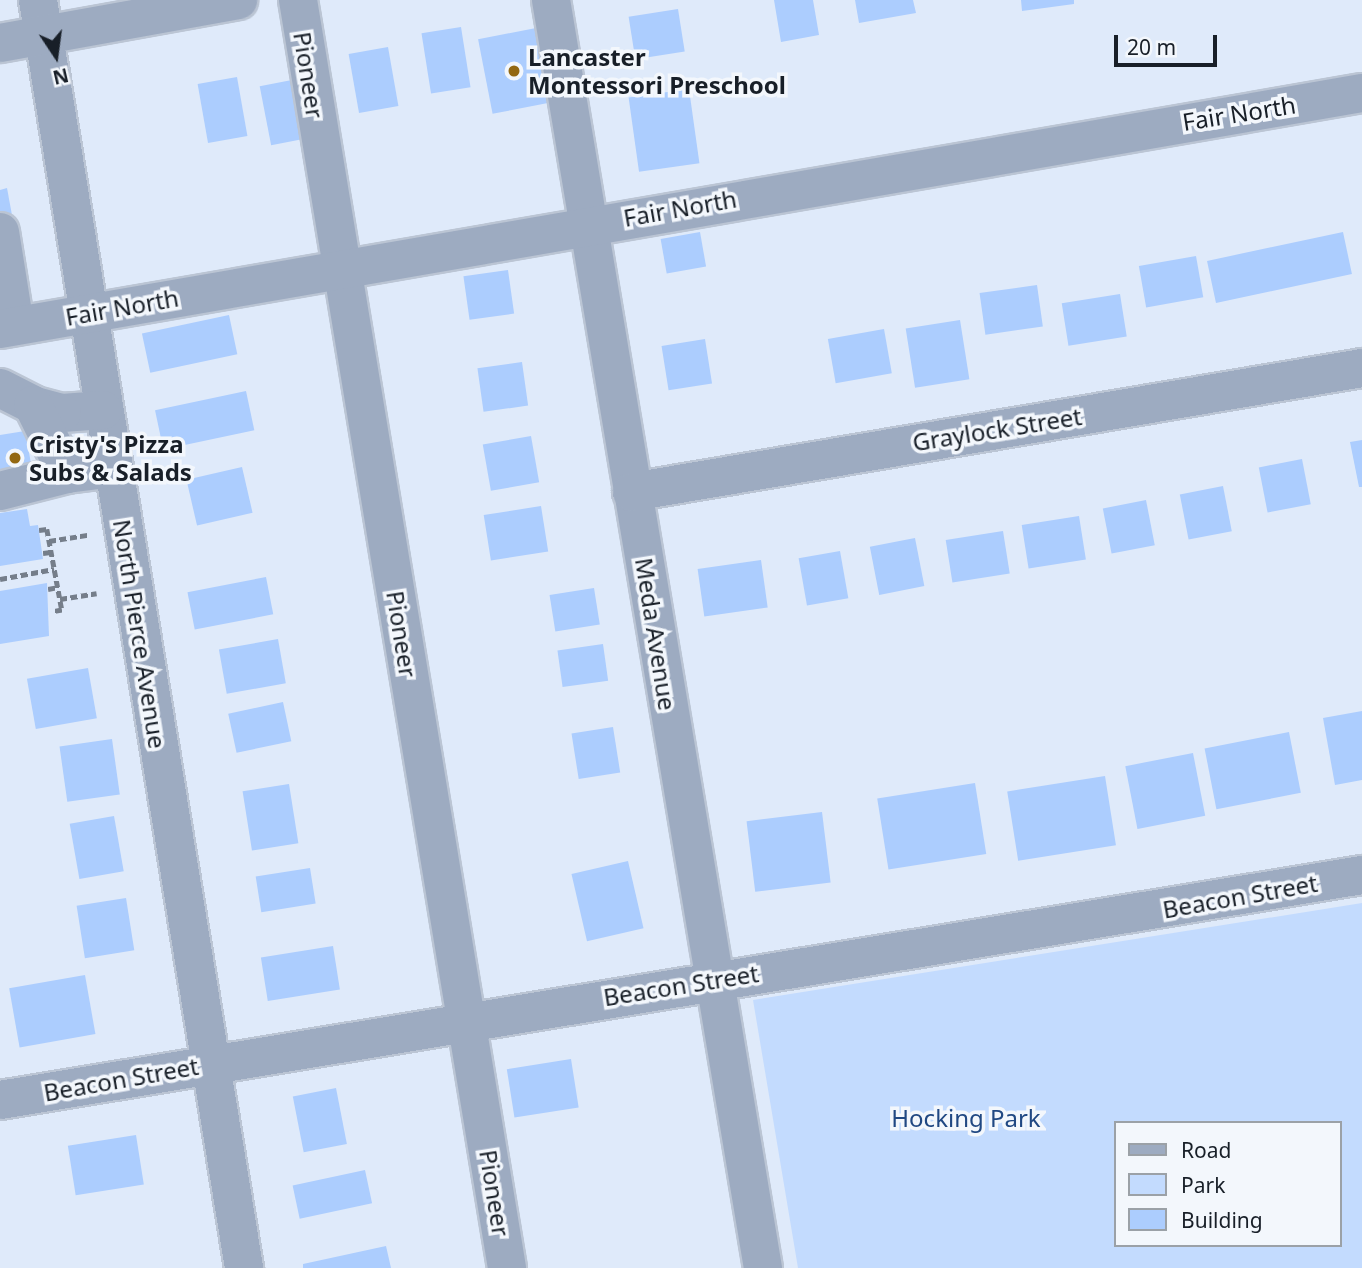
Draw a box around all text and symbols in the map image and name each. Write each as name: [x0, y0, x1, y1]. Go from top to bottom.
north arrow: [21, 21, 91, 91]
scale bar: [1117, 21, 1220, 65]
street label: Pioneer: [288, 30, 330, 120]
text: 20 m: [1127, 33, 1176, 61]
place label: Lancaster Montessori Preschool: [528, 43, 786, 99]
text: N: [50, 62, 71, 91]
marker: Lancaster Montessori Preschool: [506, 63, 522, 79]
street label: Fair North: [1180, 90, 1298, 136]
street label: Fair North: [621, 184, 739, 232]
street label: Fair North: [63, 283, 181, 331]
street label: Graylock Street: [910, 401, 1084, 457]
place label: Cristy's Pizza Subs & Salads: [29, 430, 192, 486]
marker: Cristy's Pizza Subs & Salads: [7, 450, 23, 466]
street label: North Pierce Avenue: [108, 517, 172, 751]
street label: Meda Avenue: [630, 556, 682, 712]
street label: Pioneer: [381, 589, 423, 679]
street label: Beacon Street: [1160, 868, 1320, 924]
street label: Beacon Street: [601, 959, 761, 1011]
street label: Beacon Street: [41, 1051, 201, 1107]
park label: Hocking Park: [891, 1104, 1041, 1132]
legend: [1114, 1121, 1341, 1247]
text: Road: [1181, 1136, 1231, 1164]
street label: Pioneer: [474, 1148, 516, 1238]
text: Park: [1181, 1171, 1225, 1199]
text: Building: [1181, 1206, 1263, 1234]

